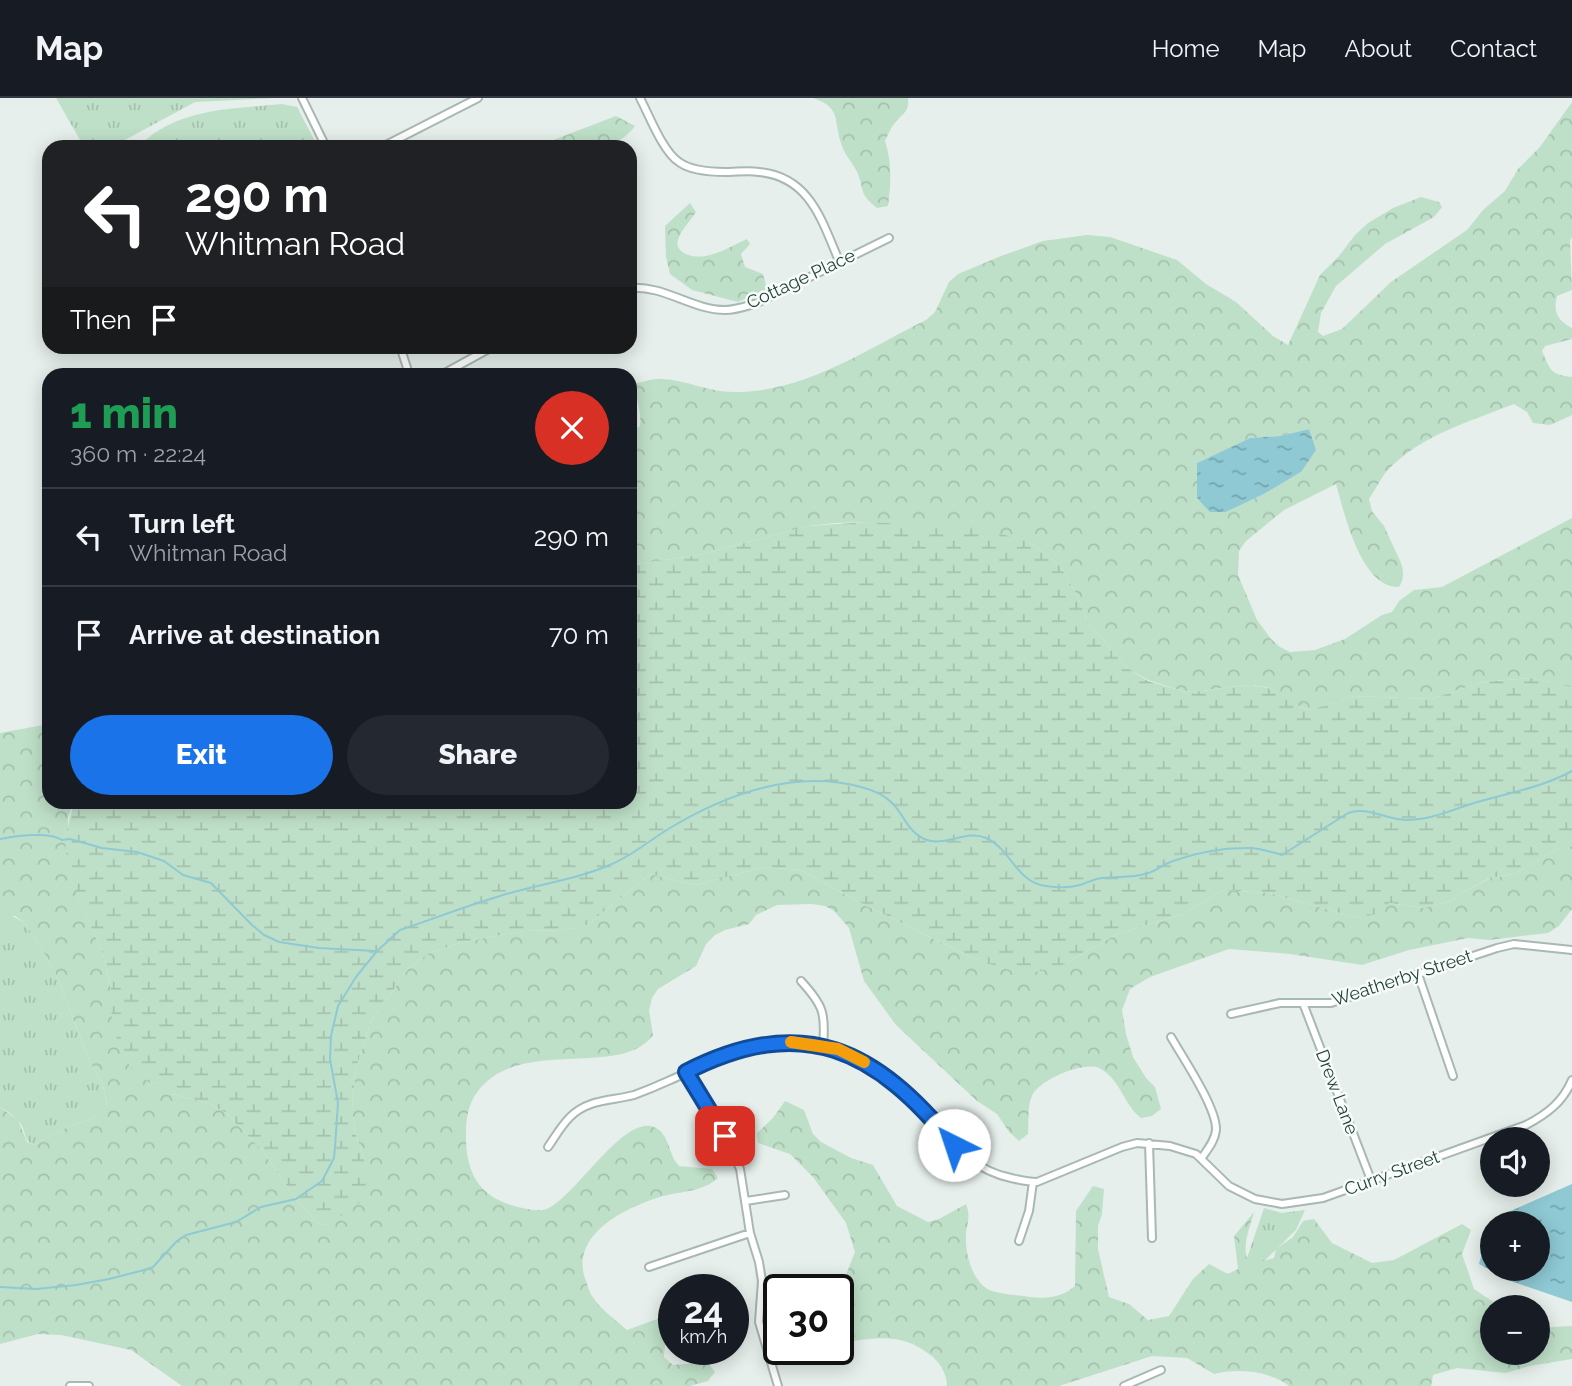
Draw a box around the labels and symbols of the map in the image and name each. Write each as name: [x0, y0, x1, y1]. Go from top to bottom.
street label: Cottage Place: [743, 244, 859, 313]
street label: Weatherby Street: [1329, 945, 1474, 1010]
street label: Drew Lane: [1312, 1046, 1363, 1138]
pin: [695, 1106, 755, 1166]
position arrow: [917, 1108, 991, 1182]
street label: Curry Street: [1342, 1146, 1442, 1199]
speed limit sign: 30: [763, 1274, 854, 1365]

